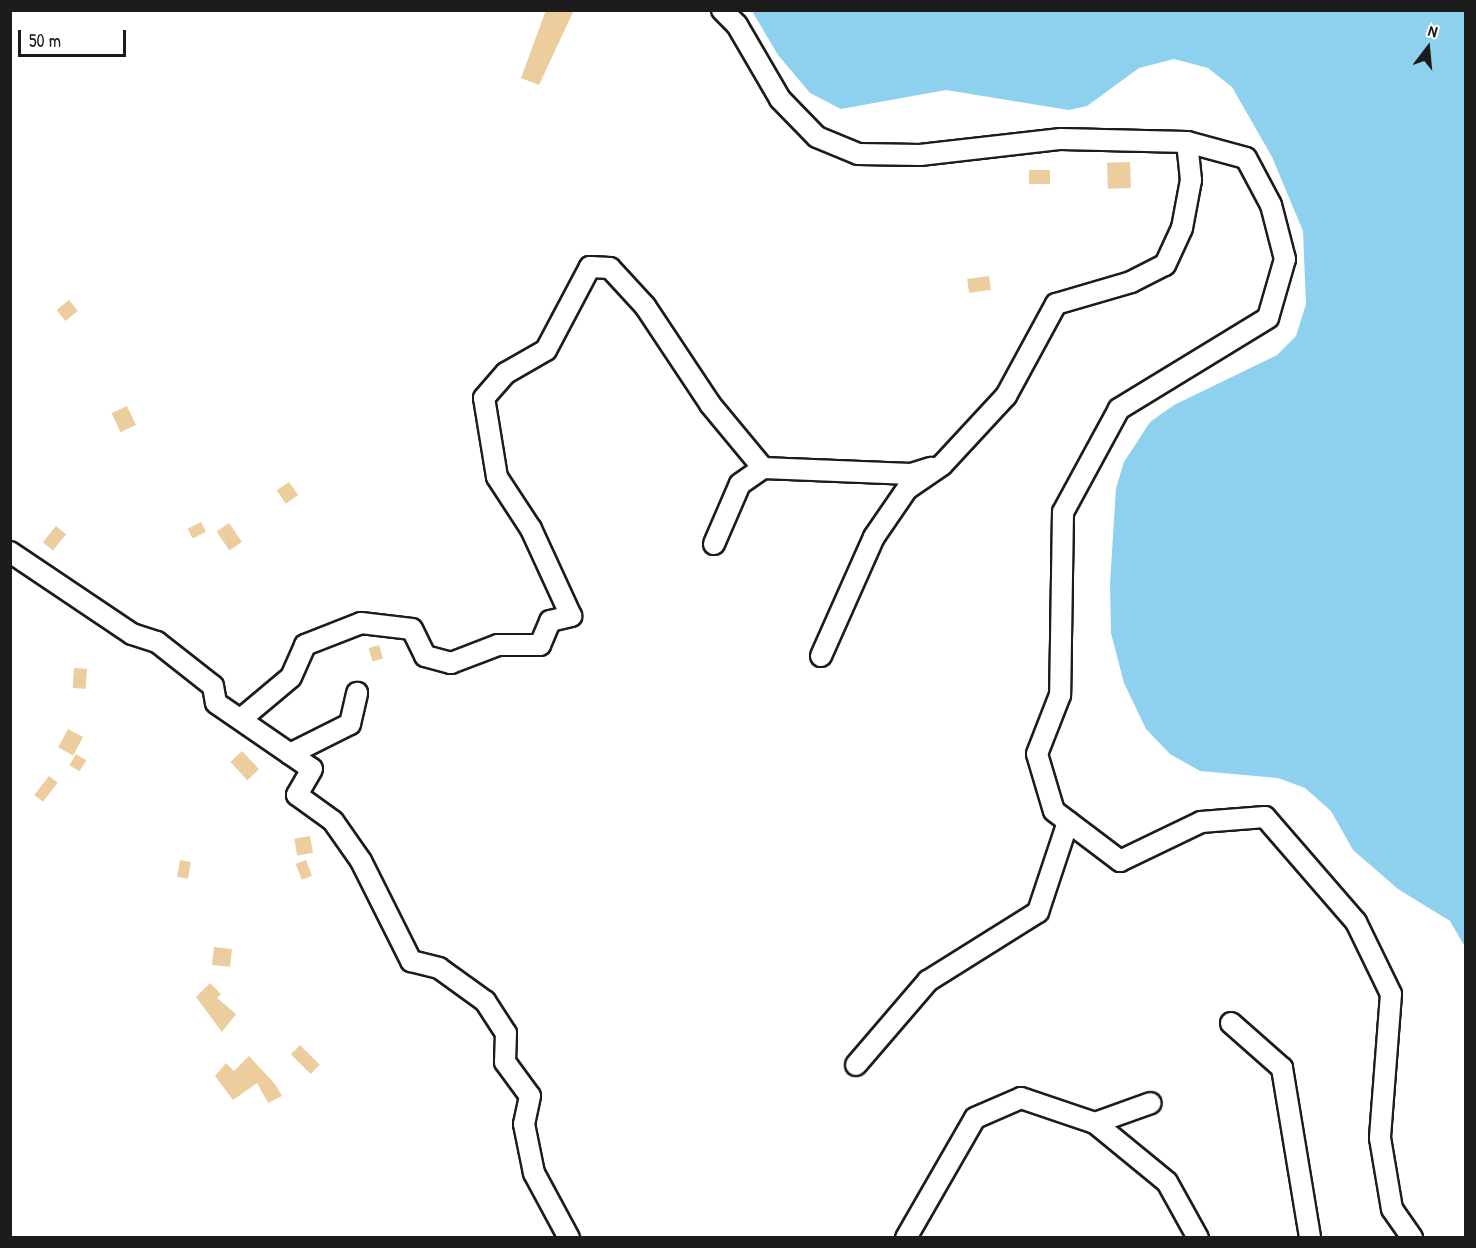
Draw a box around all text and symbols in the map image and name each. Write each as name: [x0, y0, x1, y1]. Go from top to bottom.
scale bar: [21, 18, 129, 56]
north arrow: [1398, 18, 1458, 78]
text: N: [1426, 19, 1440, 42]
text: 50 m: [29, 28, 61, 53]

